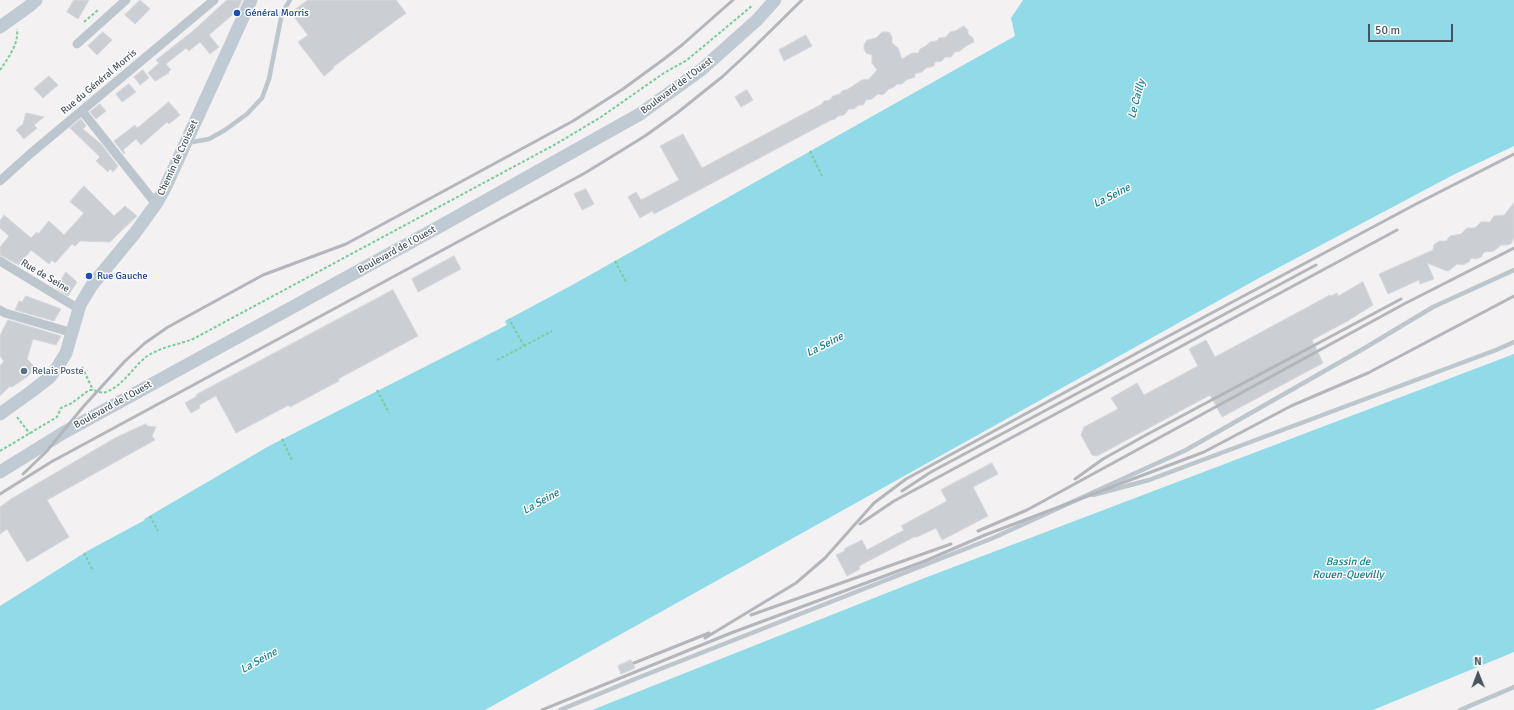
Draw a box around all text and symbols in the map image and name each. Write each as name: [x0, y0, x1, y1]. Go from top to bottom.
place label: Général Morris: [245, 7, 309, 19]
marker: Général Morris: [232, 8, 242, 18]
scale bar: [1370, 16, 1455, 42]
text: 50 m: [1375, 23, 1400, 38]
street label: Rue du Général Morris: [59, 47, 139, 117]
street label: Boulevard de l'Ouest: [639, 55, 715, 117]
water label: Le Cailly: [1125, 78, 1149, 120]
street label: Chemin de Croisset: [155, 118, 201, 198]
water label: La Seine: [1091, 181, 1133, 211]
street label: Boulevard de l'Ouest: [356, 224, 438, 276]
street label: Rue de Seine: [18, 257, 72, 295]
place label: Rue Gauche: [97, 270, 148, 282]
marker: Rue Gauche: [84, 271, 94, 281]
water label: La Seine: [804, 330, 846, 360]
place label: Relais Poste: [32, 365, 84, 377]
marker: Relais Poste: [19, 366, 29, 376]
street label: Boulevard de l'Ouest: [72, 379, 154, 431]
water label: La Seine: [520, 487, 562, 517]
water label: Bassin de Rouen-Quevilly: [1312, 555, 1384, 581]
water label: La Seine: [238, 646, 280, 676]
north arrow: [1458, 654, 1498, 694]
text: N: [1474, 655, 1482, 668]

